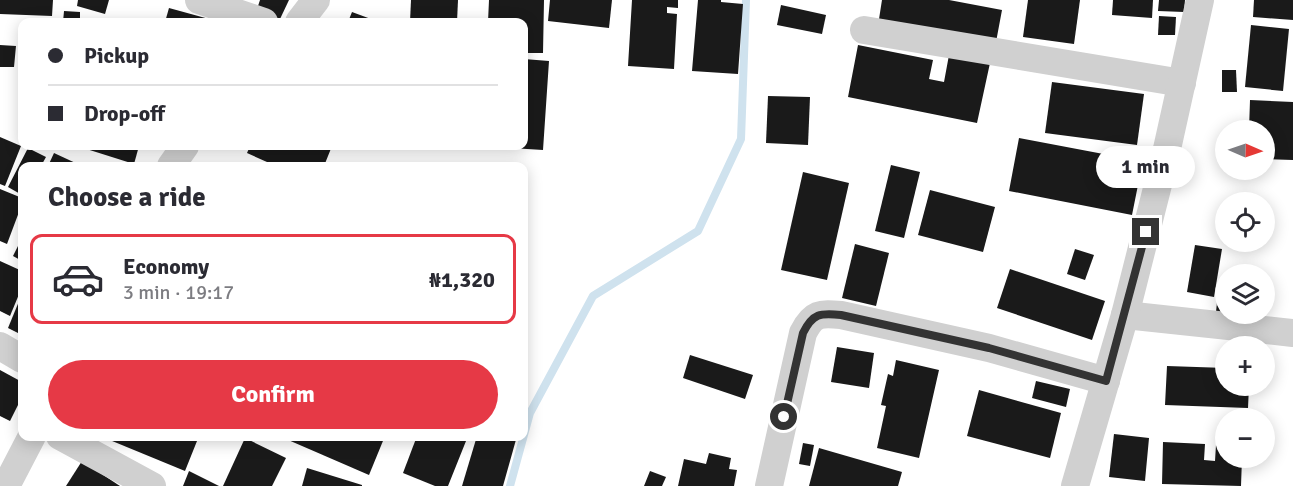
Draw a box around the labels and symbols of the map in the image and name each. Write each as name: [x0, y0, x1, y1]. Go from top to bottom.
north arrow: [1215, 120, 1275, 180]
callout: 1 min: [1096, 145, 1196, 187]
route end: [1132, 218, 1159, 245]
route start: [770, 403, 797, 430]

